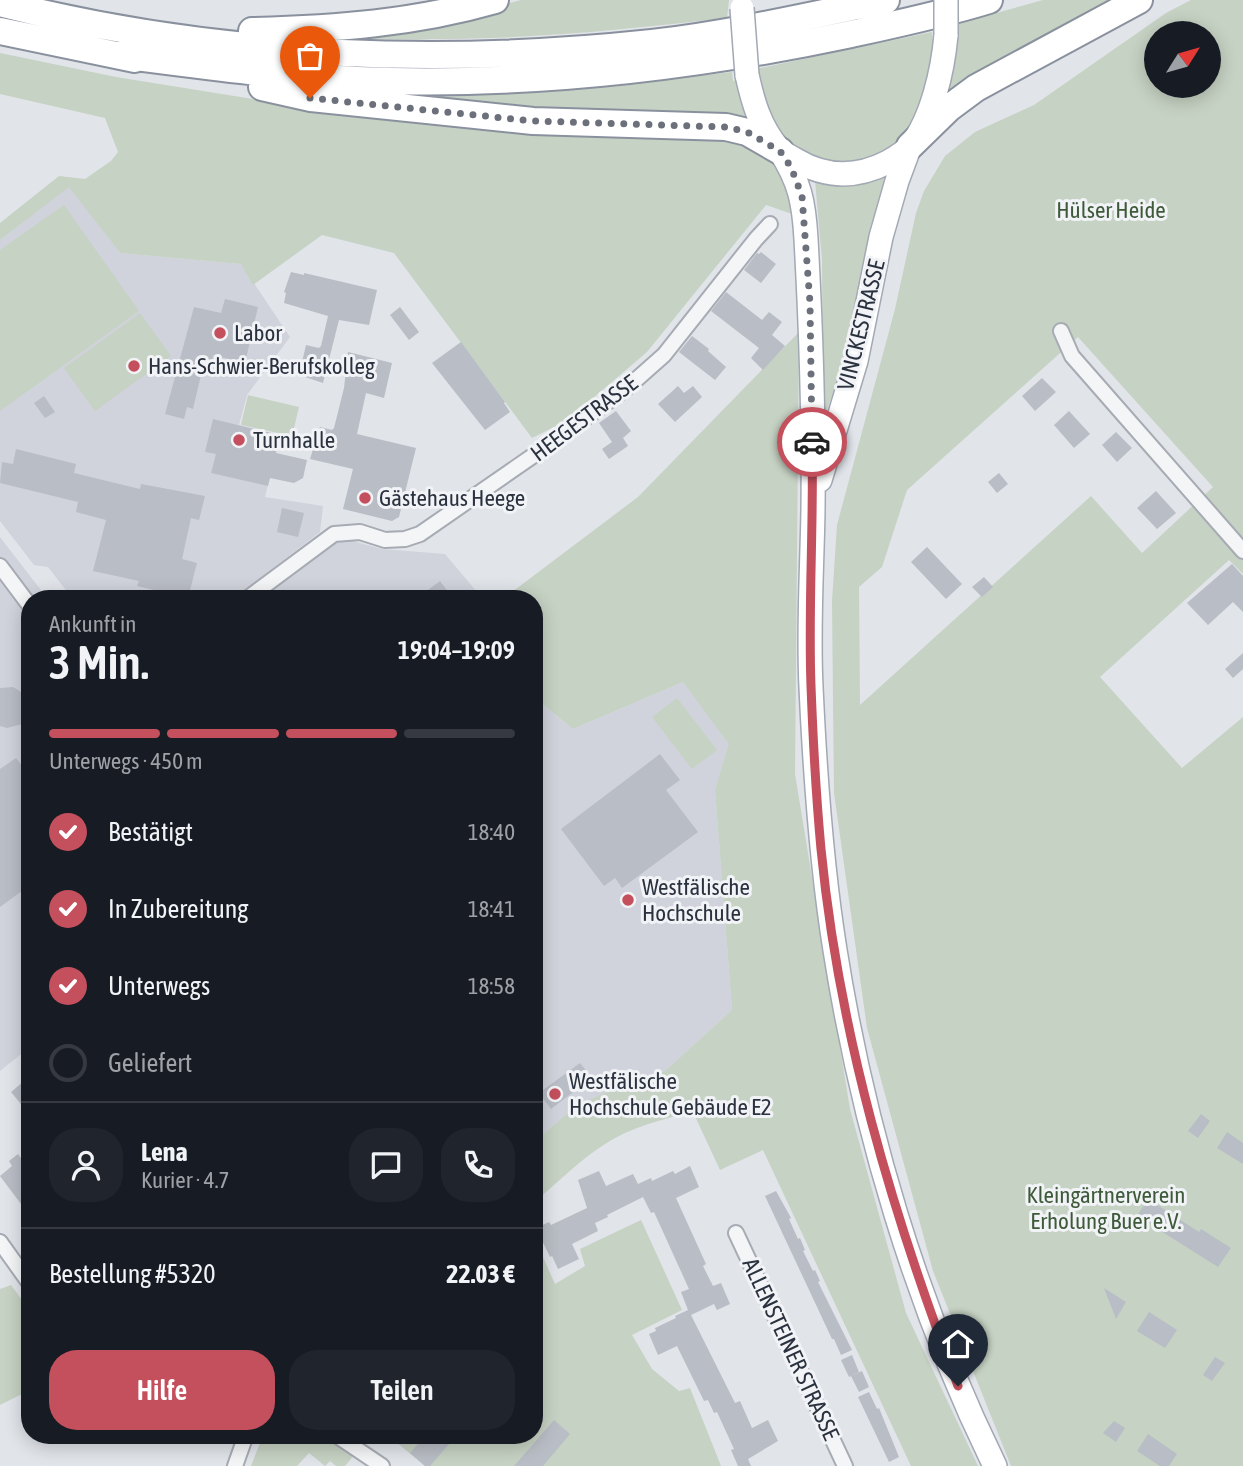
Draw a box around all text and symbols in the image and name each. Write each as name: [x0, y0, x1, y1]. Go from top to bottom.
north arrow: [1144, 21, 1222, 98]
map controls: [1144, 21, 1221, 98]
pin: [280, 26, 340, 98]
icon: bag: [291, 37, 329, 75]
park label: Hülser Heide: [1056, 197, 1166, 223]
street label: VINCKESTRASSE: [832, 257, 890, 393]
place label: Labor: [234, 320, 283, 346]
marker: Labor: [212, 325, 228, 341]
place label: Hans-Schwier-Berufskolleg: [148, 353, 375, 379]
marker: Hans-Schwier-Berufskolleg: [126, 358, 142, 374]
street label: HEEGESTRASSE: [526, 369, 643, 466]
courier: [777, 407, 847, 477]
icon: car: [793, 423, 831, 461]
place label: Turnhalle: [253, 427, 335, 453]
marker: Turnhalle: [231, 432, 247, 448]
place label: Gästehaus Heege: [379, 485, 525, 511]
marker: Gästehaus Heege: [357, 490, 373, 506]
text: Ankunft in: [49, 611, 136, 637]
text: 19:04–19:09: [398, 635, 515, 665]
text: 3 Min.: [49, 636, 149, 689]
text: Unterwegs · 450 m: [49, 748, 203, 774]
icon: check: [49, 813, 87, 851]
text: Bestätigt: [108, 817, 193, 847]
text: 18:40: [468, 819, 515, 845]
place label: Westfälische Hochschule: [642, 874, 750, 926]
icon: check: [49, 890, 87, 928]
marker: Westfälische Hochschule: [620, 892, 636, 908]
text: In Zubereitung: [108, 894, 248, 924]
text: 18:41: [468, 896, 515, 922]
icon: check: [49, 967, 87, 1005]
text: Unterwegs: [108, 971, 210, 1001]
text: 18:58: [468, 973, 515, 999]
text: Geliefert: [108, 1048, 192, 1078]
place label: Westfälische Hochschule Gebäude E2: [569, 1068, 772, 1120]
marker: Westfälische Hochschule Gebäude E2: [547, 1086, 563, 1102]
button: person: [49, 1128, 123, 1202]
button: chat: [349, 1128, 423, 1202]
button: phone: [441, 1128, 515, 1202]
text: Lena: [141, 1137, 188, 1167]
text: Kurier · 4.7: [141, 1167, 229, 1193]
park label: Kleingärtnerverein Erholung Buer e.V.: [1026, 1182, 1186, 1234]
street label: ALLENSTEINER STRASSE: [737, 1254, 845, 1444]
text: Bestellung #5320: [49, 1259, 215, 1289]
text: 22.03 €: [446, 1259, 515, 1289]
pin: [928, 1314, 988, 1386]
icon: home: [939, 1325, 977, 1363]
button: Hilfe: [49, 1350, 275, 1430]
button: Teilen: [289, 1350, 515, 1430]

